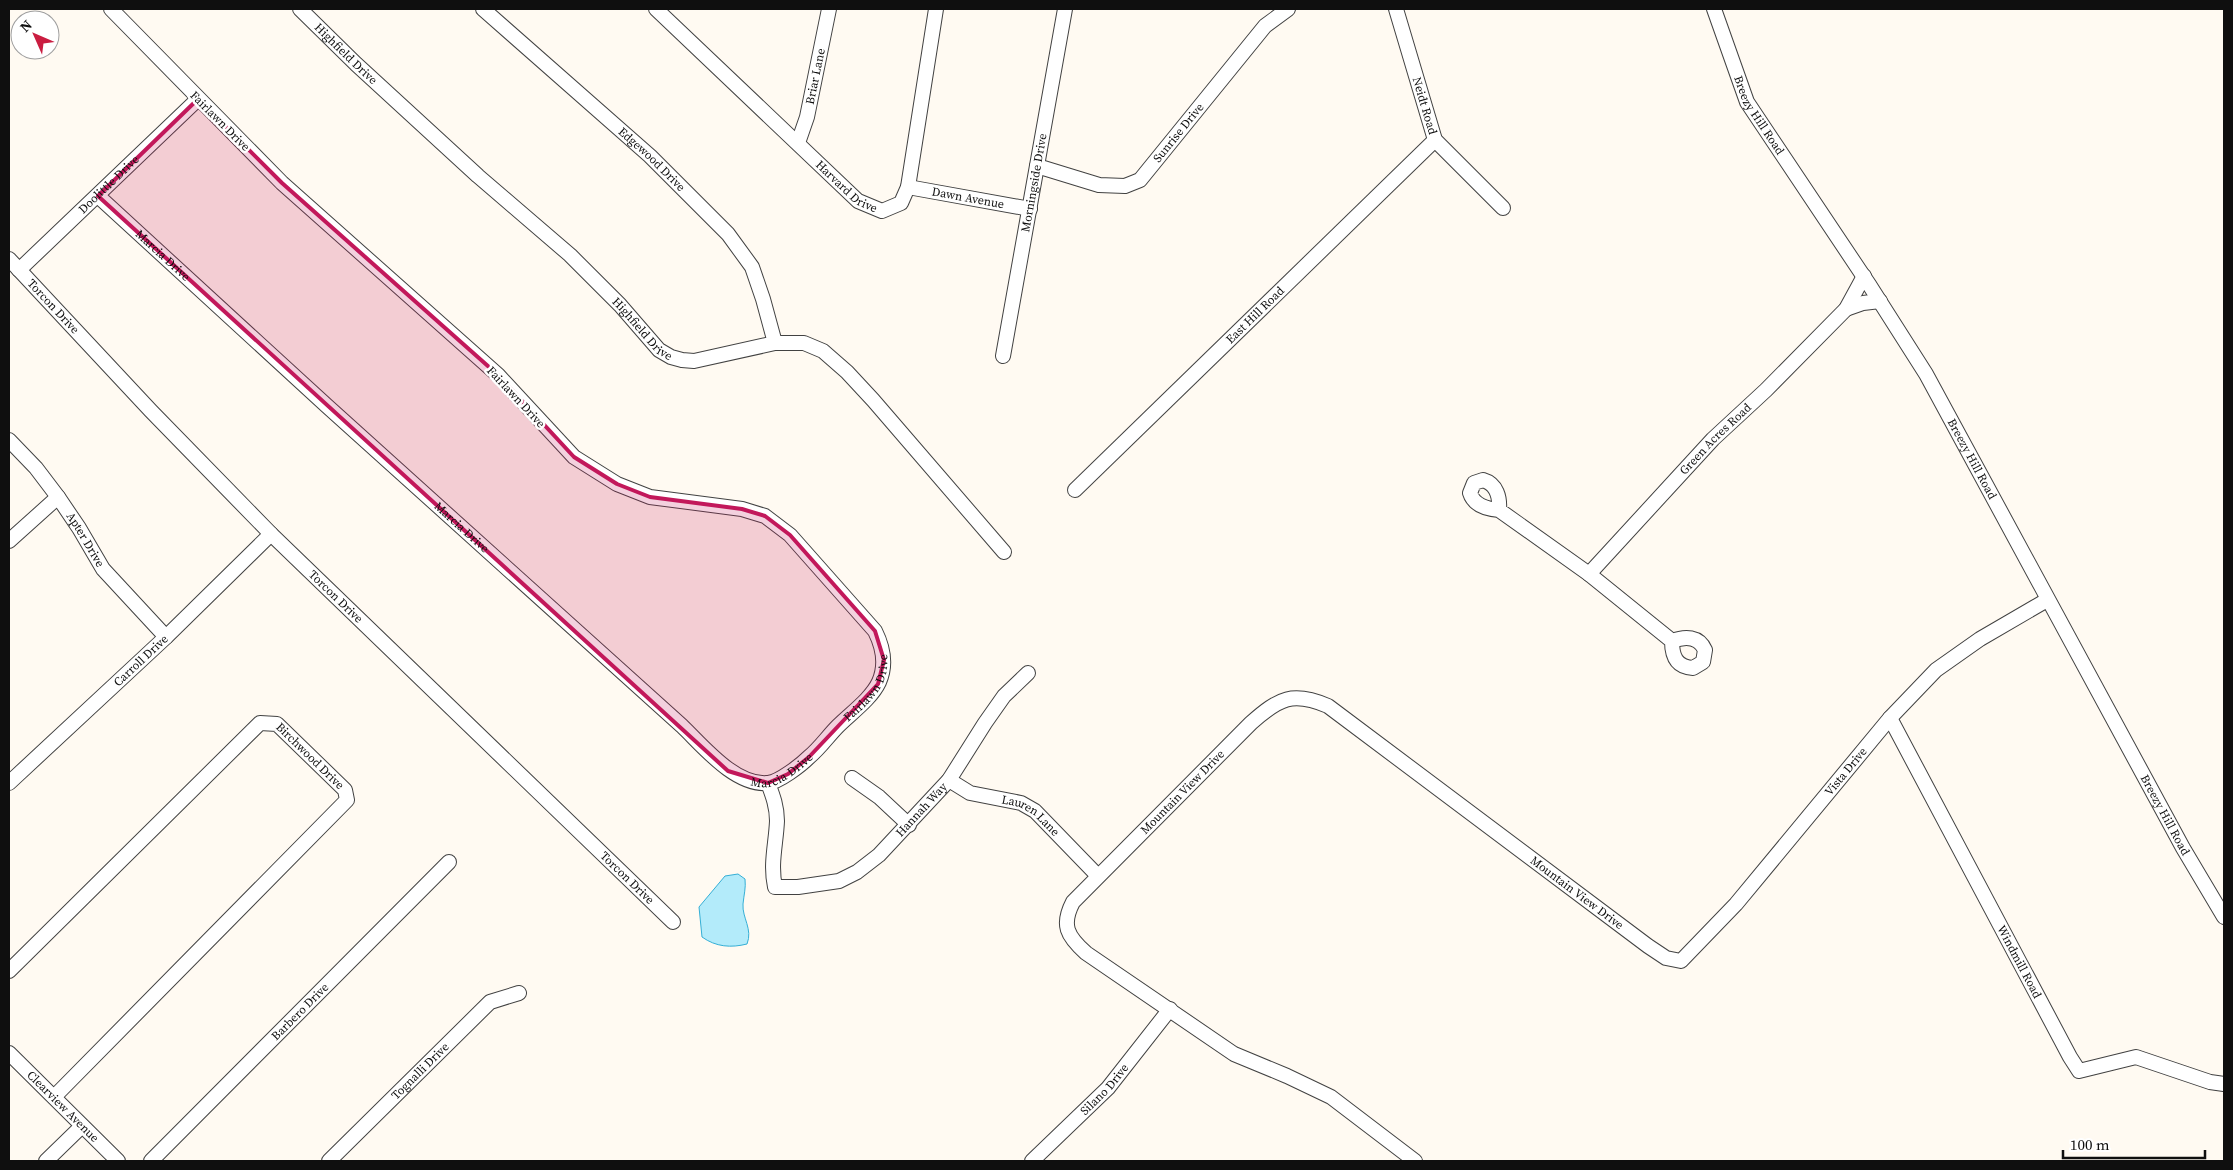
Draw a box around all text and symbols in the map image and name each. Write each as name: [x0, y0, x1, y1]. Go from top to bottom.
north arrow: [10, 10, 60, 60]
text: N: [15, 15, 36, 36]
street label: Highfield Drive: [311, 19, 381, 88]
street label: Briar Lane: [802, 47, 829, 106]
street label: Breezy Hill Road: [1730, 74, 1788, 158]
street label: Neidt Road: [1409, 75, 1441, 137]
street label: Fairlawn Drive: [187, 88, 253, 154]
street label: Sunrise Drive: [1150, 100, 1207, 166]
street label: Edgewood Drive: [615, 124, 689, 195]
street label: Morningside Drive: [1017, 132, 1051, 233]
street label: Doolittle Drive: [75, 152, 142, 217]
street label: Harvard Drive: [812, 157, 880, 216]
street label: Dawn Avenue: [931, 183, 1005, 212]
street label: Marcia Drive: [132, 226, 194, 285]
street label: Torcon Drive: [24, 276, 83, 337]
street label: East Hill Road: [1222, 283, 1288, 347]
street label: Highfield Drive: [609, 294, 675, 364]
street label: Fairlawn Drive: [483, 363, 549, 431]
street label: Green Acres Road: [1676, 399, 1755, 478]
street label: Breezy Hill Road: [1944, 416, 2001, 502]
street label: Marcia Drive: [431, 498, 493, 556]
street label: Apter Drive: [63, 509, 108, 570]
street label: Torcon Drive: [305, 567, 366, 626]
street label: Carroll Drive: [110, 631, 172, 690]
street label: Fairlawn Drive: [840, 654, 891, 725]
street label: Birchwood Drive: [272, 719, 348, 793]
street label: Vista Drive: [1821, 744, 1871, 799]
street label: Mountain View Drive: [1137, 746, 1228, 838]
street label: Marcia Drive: [749, 750, 816, 791]
street label: Breezy Hill Road: [2137, 772, 2194, 858]
street label: Hannah Way: [892, 779, 951, 840]
street label: Lauren Lane: [1000, 791, 1063, 840]
street label: Torcon Drive: [597, 848, 658, 908]
street label: Mountain View Drive: [1527, 852, 1627, 933]
street label: Windmill Road: [1993, 922, 2045, 1001]
street label: Barbero Drive: [268, 979, 332, 1044]
street label: Tognalli Drive: [388, 1039, 452, 1103]
street label: Silano Drive: [1077, 1060, 1132, 1119]
street label: Clearview Avenue: [23, 1067, 103, 1146]
scale bar: [2063, 1128, 2206, 1160]
text: 100 m: [2070, 1134, 2110, 1155]

